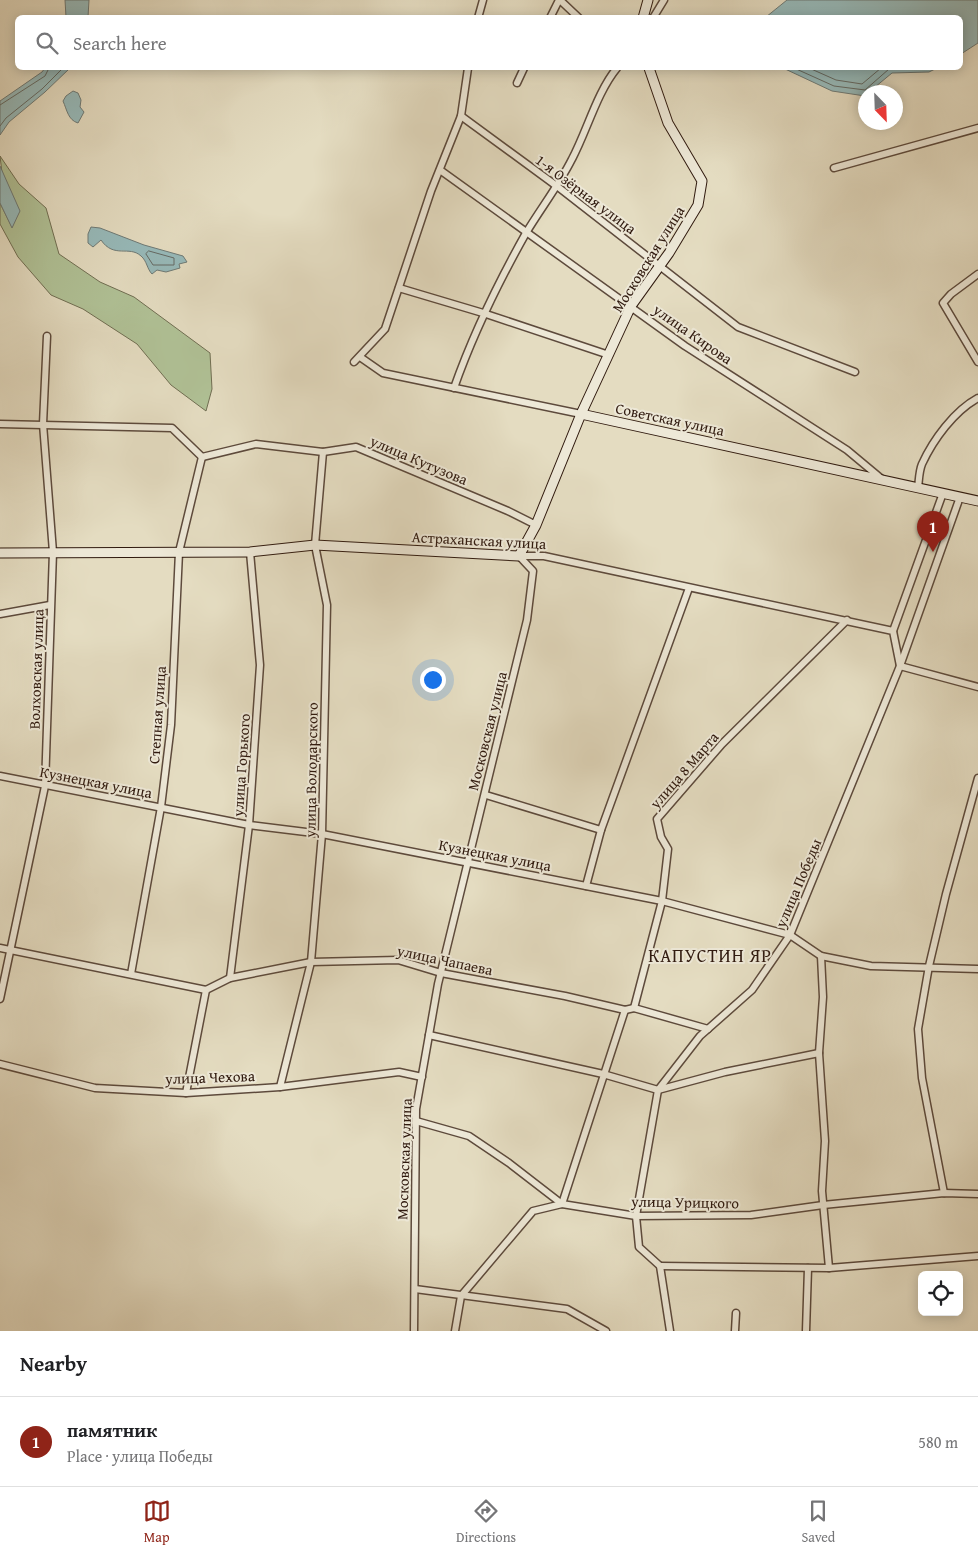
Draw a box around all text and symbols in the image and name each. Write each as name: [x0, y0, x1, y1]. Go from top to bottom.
search box: [15, 15, 963, 70]
icon: search: [33, 29, 61, 57]
text: Search here: [73, 29, 167, 57]
north arrow: [858, 85, 903, 130]
street label: 1-я Озёрная улица: [531, 149, 641, 239]
street label: Московская улица: [607, 201, 690, 316]
street label: улица Кирова: [648, 298, 737, 370]
street label: Советская улица: [614, 397, 727, 441]
street label: улица Кутузова: [366, 430, 472, 490]
pin: 1: [917, 511, 949, 552]
street label: Астраханская улица: [411, 526, 548, 554]
street label: Волховская улица: [23, 608, 49, 729]
street label: Степная улица: [143, 664, 171, 765]
your location: [420, 667, 446, 693]
street label: Московская улица: [462, 668, 512, 793]
street label: улица Володарского: [299, 702, 323, 839]
street label: улица Горького: [227, 712, 255, 818]
street label: улица 8 Марта: [644, 726, 724, 814]
street label: Кузнецкая улица: [38, 761, 155, 803]
street label: Кузнецкая улица: [437, 834, 554, 876]
street label: улица Победы: [769, 835, 826, 932]
street label: улица Чапаева: [394, 939, 496, 981]
district label: КАПУСТИН ЯР: [648, 942, 772, 969]
street label: улица Чехова: [164, 1065, 256, 1089]
street label: Московская улица: [391, 1097, 417, 1220]
street label: улица Урицкого: [630, 1191, 740, 1213]
map controls: [918, 1271, 963, 1316]
button: locate: [918, 1271, 963, 1316]
text: Nearby: [20, 1348, 87, 1379]
text: памятник: [67, 1416, 157, 1444]
text: 1: [32, 1430, 40, 1454]
text: 580 m: [918, 1430, 958, 1454]
text: Place · улица Победы: [67, 1444, 213, 1468]
tab: Map: [143, 1497, 171, 1547]
tab: Directions: [456, 1497, 516, 1547]
tab: Saved: [801, 1497, 835, 1547]

